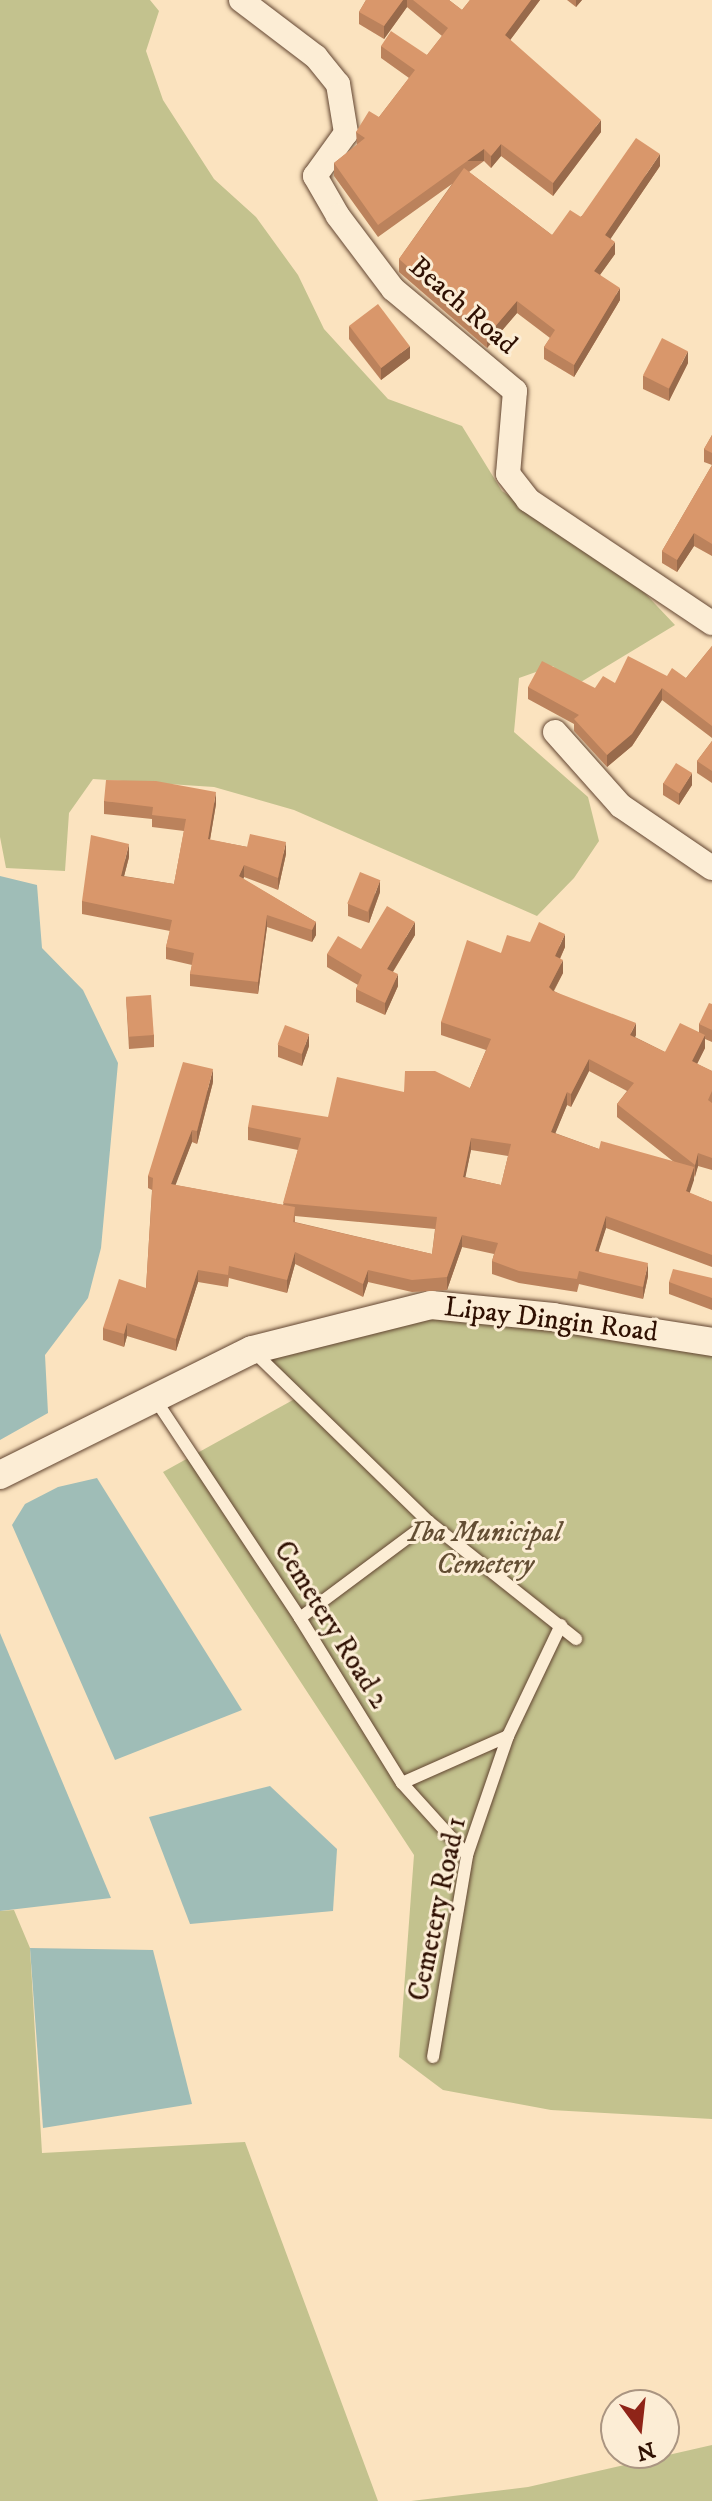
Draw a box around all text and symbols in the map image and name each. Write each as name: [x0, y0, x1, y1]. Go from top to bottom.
street label: Beach Road: [402, 250, 524, 362]
street label: Lipay Dingin Road: [442, 1290, 660, 1350]
park label: Iba Municipal Cemetery: [409, 1516, 561, 1582]
street label: Cemetery Road 2: [266, 1535, 396, 1715]
street label: Cemetery Road 1: [402, 1814, 474, 2004]
north arrow: [600, 2389, 680, 2469]
text: N: [634, 2435, 658, 2466]

